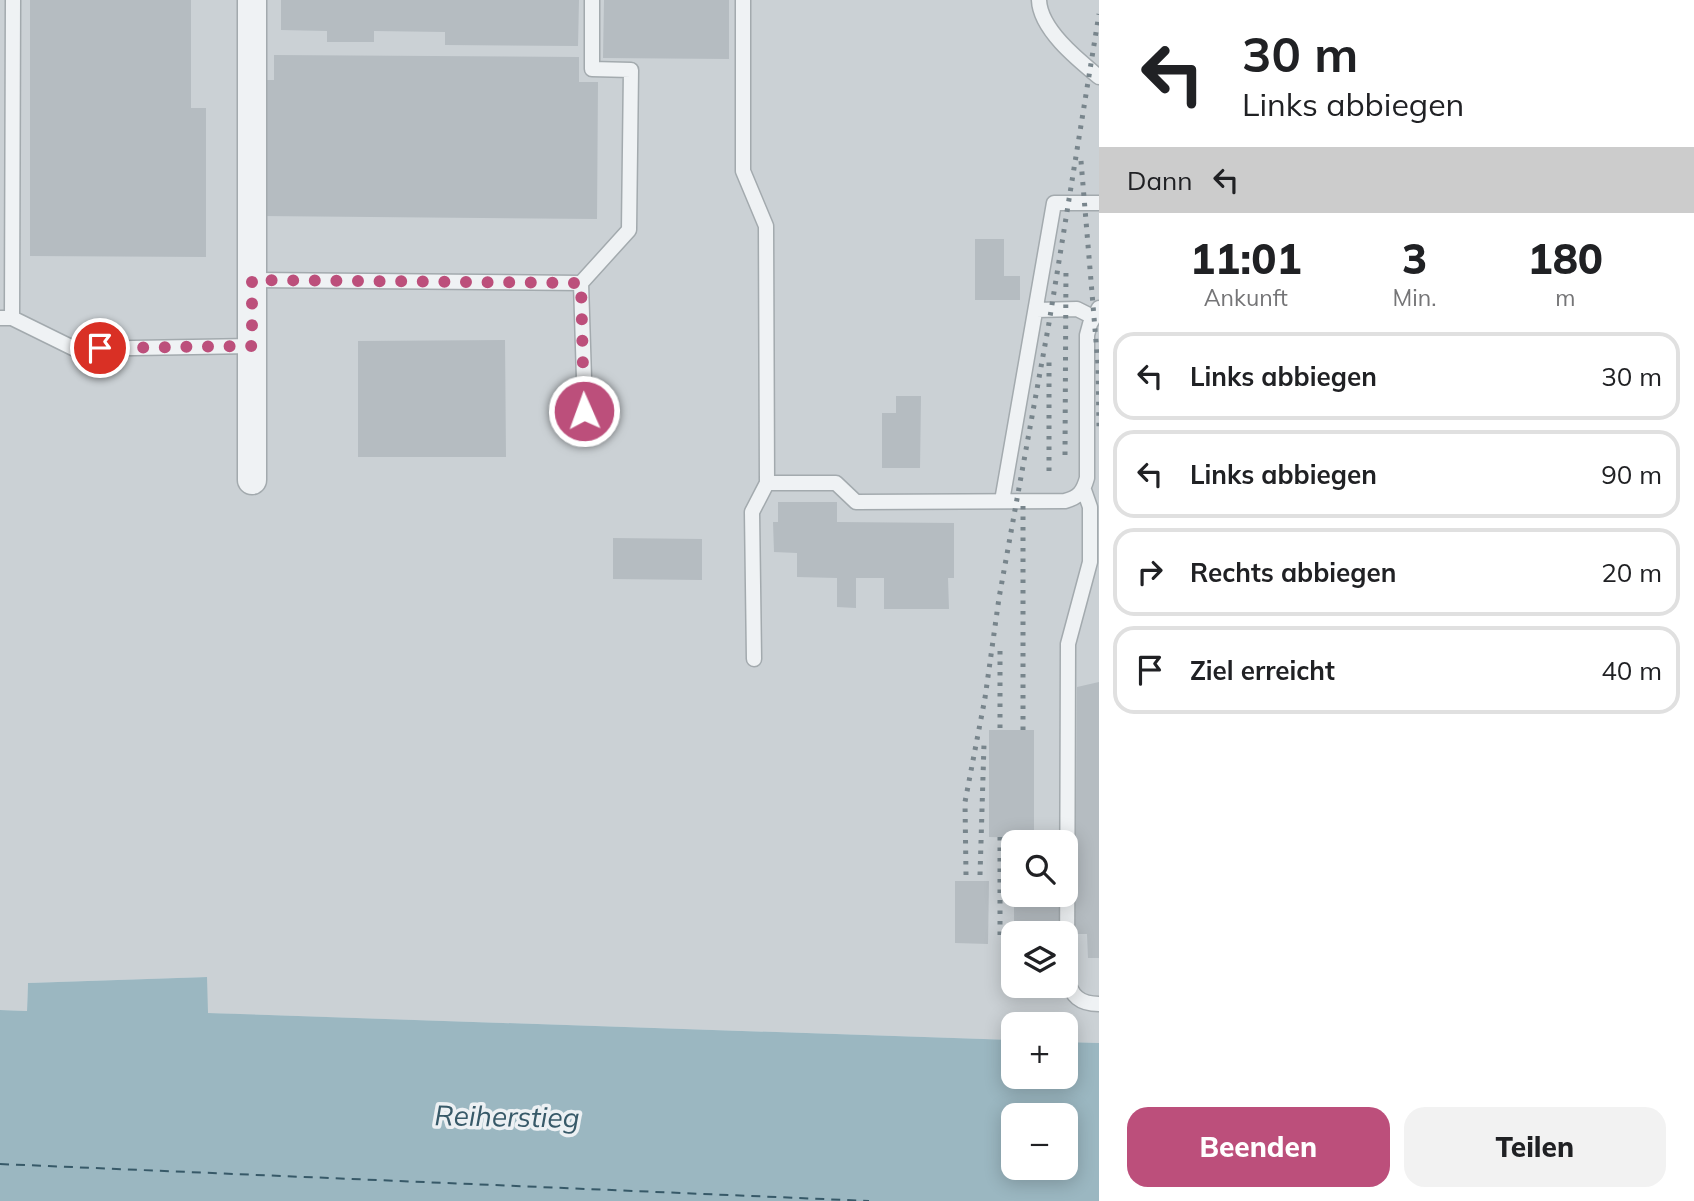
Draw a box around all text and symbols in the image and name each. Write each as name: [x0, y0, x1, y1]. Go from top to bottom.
text: 30 m: [1242, 23, 1358, 84]
icon: left: [1127, 28, 1218, 119]
text: Links abbiegen: [1242, 84, 1464, 124]
icon: left: [1207, 161, 1245, 199]
text: Dann: [1127, 164, 1193, 197]
text: 11:01: [1190, 232, 1302, 285]
text: 3: [1402, 232, 1427, 285]
text: 180: [1527, 232, 1603, 285]
text: Ankunft: [1204, 283, 1288, 312]
text: Min.: [1393, 283, 1437, 312]
text: m: [1555, 283, 1575, 312]
pin: [70, 318, 130, 378]
icon: arrive: [81, 329, 119, 367]
icon: left: [1131, 357, 1169, 395]
text: Links abbiegen: [1190, 360, 1377, 393]
text: 30 m: [1601, 360, 1662, 393]
position arrow: [547, 374, 621, 448]
icon: left: [1131, 455, 1169, 493]
text: Links abbiegen: [1190, 458, 1377, 491]
text: 90 m: [1601, 458, 1662, 491]
icon: right: [1131, 553, 1169, 591]
text: Rechts abbiegen: [1190, 556, 1396, 589]
text: 20 m: [1601, 556, 1662, 589]
icon: arrive: [1131, 651, 1169, 689]
text: Ziel erreicht: [1190, 654, 1335, 687]
text: 40 m: [1601, 654, 1662, 687]
map controls: [1001, 830, 1078, 1180]
button: search: [1001, 830, 1078, 907]
button: layers: [1001, 921, 1078, 998]
button: +: [1001, 1012, 1078, 1089]
water label: Reiherstieg: [434, 1097, 580, 1135]
button: −: [1001, 1103, 1078, 1180]
button: Beenden: [1127, 1107, 1390, 1187]
button: Teilen: [1404, 1107, 1666, 1187]

